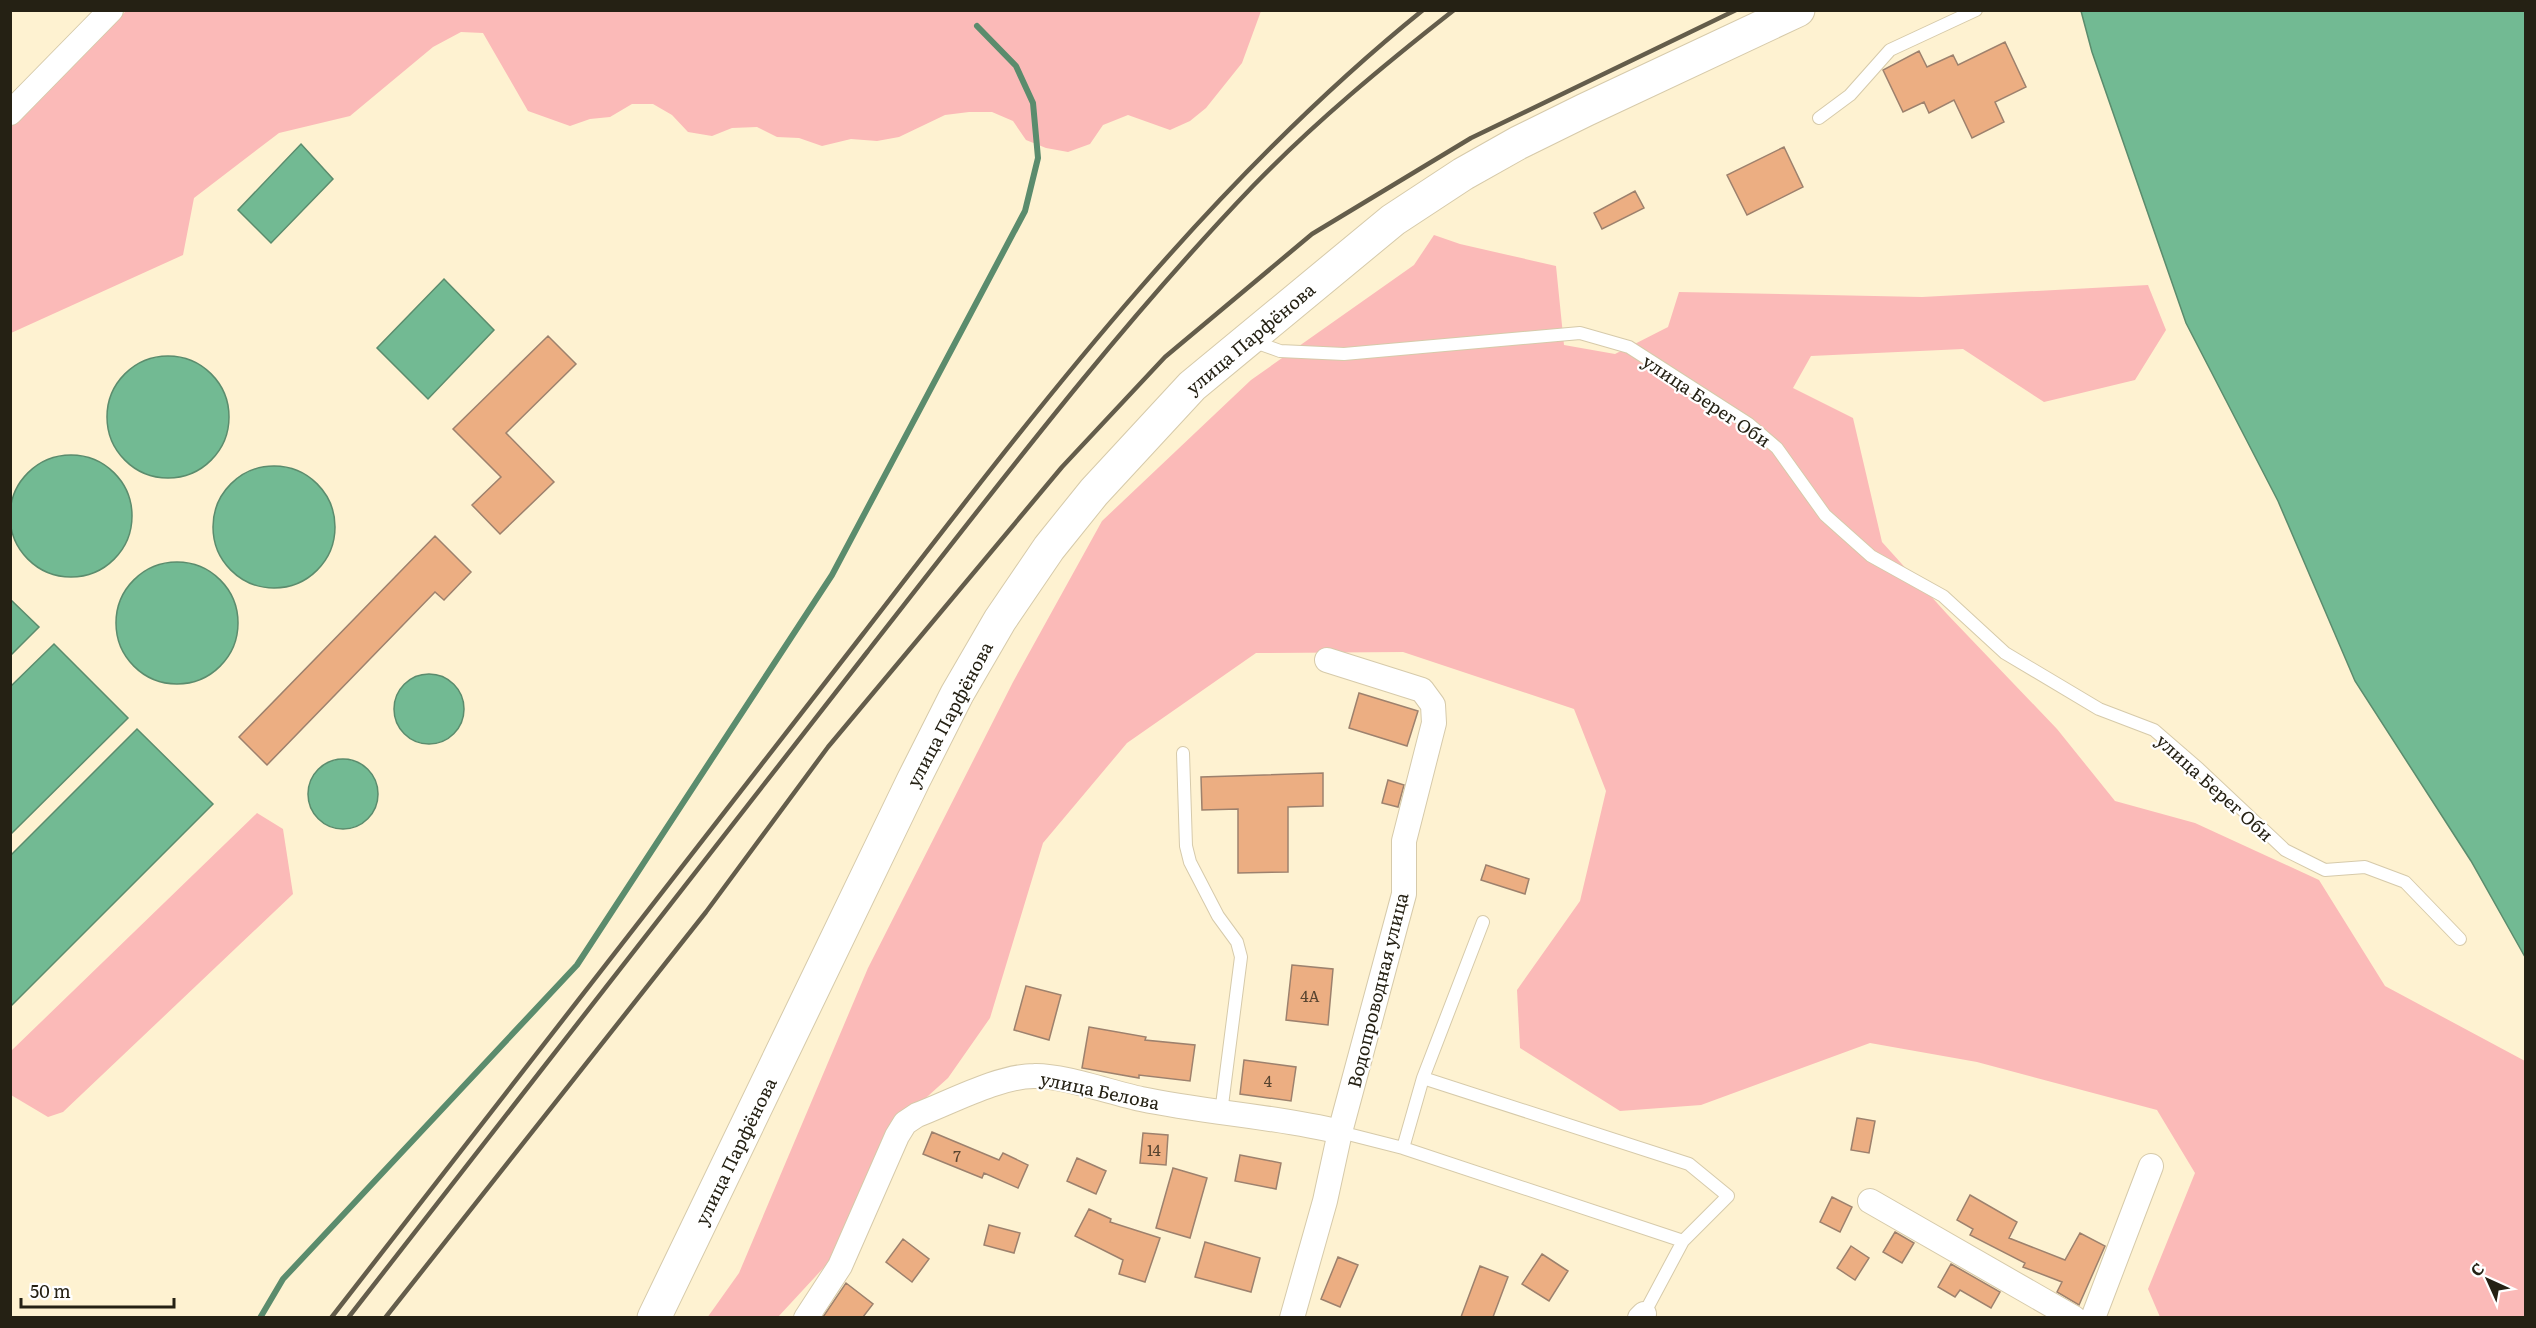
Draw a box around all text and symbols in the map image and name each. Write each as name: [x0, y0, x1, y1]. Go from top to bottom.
street label: улица Парфёнова: [1179, 276, 1321, 400]
street label: улица Берег Оби: [1637, 347, 1777, 453]
street label: улица Парфёнова: [899, 636, 999, 792]
street label: улица Берег Оби: [2150, 727, 2280, 847]
street label: Водопроводная улица: [1340, 889, 1414, 1091]
house number: 4А: [1300, 984, 1320, 1007]
street label: улица Белова: [1038, 1064, 1163, 1116]
house number: 4: [1264, 1069, 1272, 1092]
street label: улица Парфёнова: [687, 1072, 783, 1230]
house number: 14: [1147, 1138, 1161, 1161]
house number: 7: [953, 1144, 961, 1167]
north arrow: [2458, 1250, 2518, 1310]
text: С: [2464, 1256, 2489, 1281]
scale bar: [21, 1271, 174, 1309]
text: 50 m: [30, 1277, 71, 1304]

